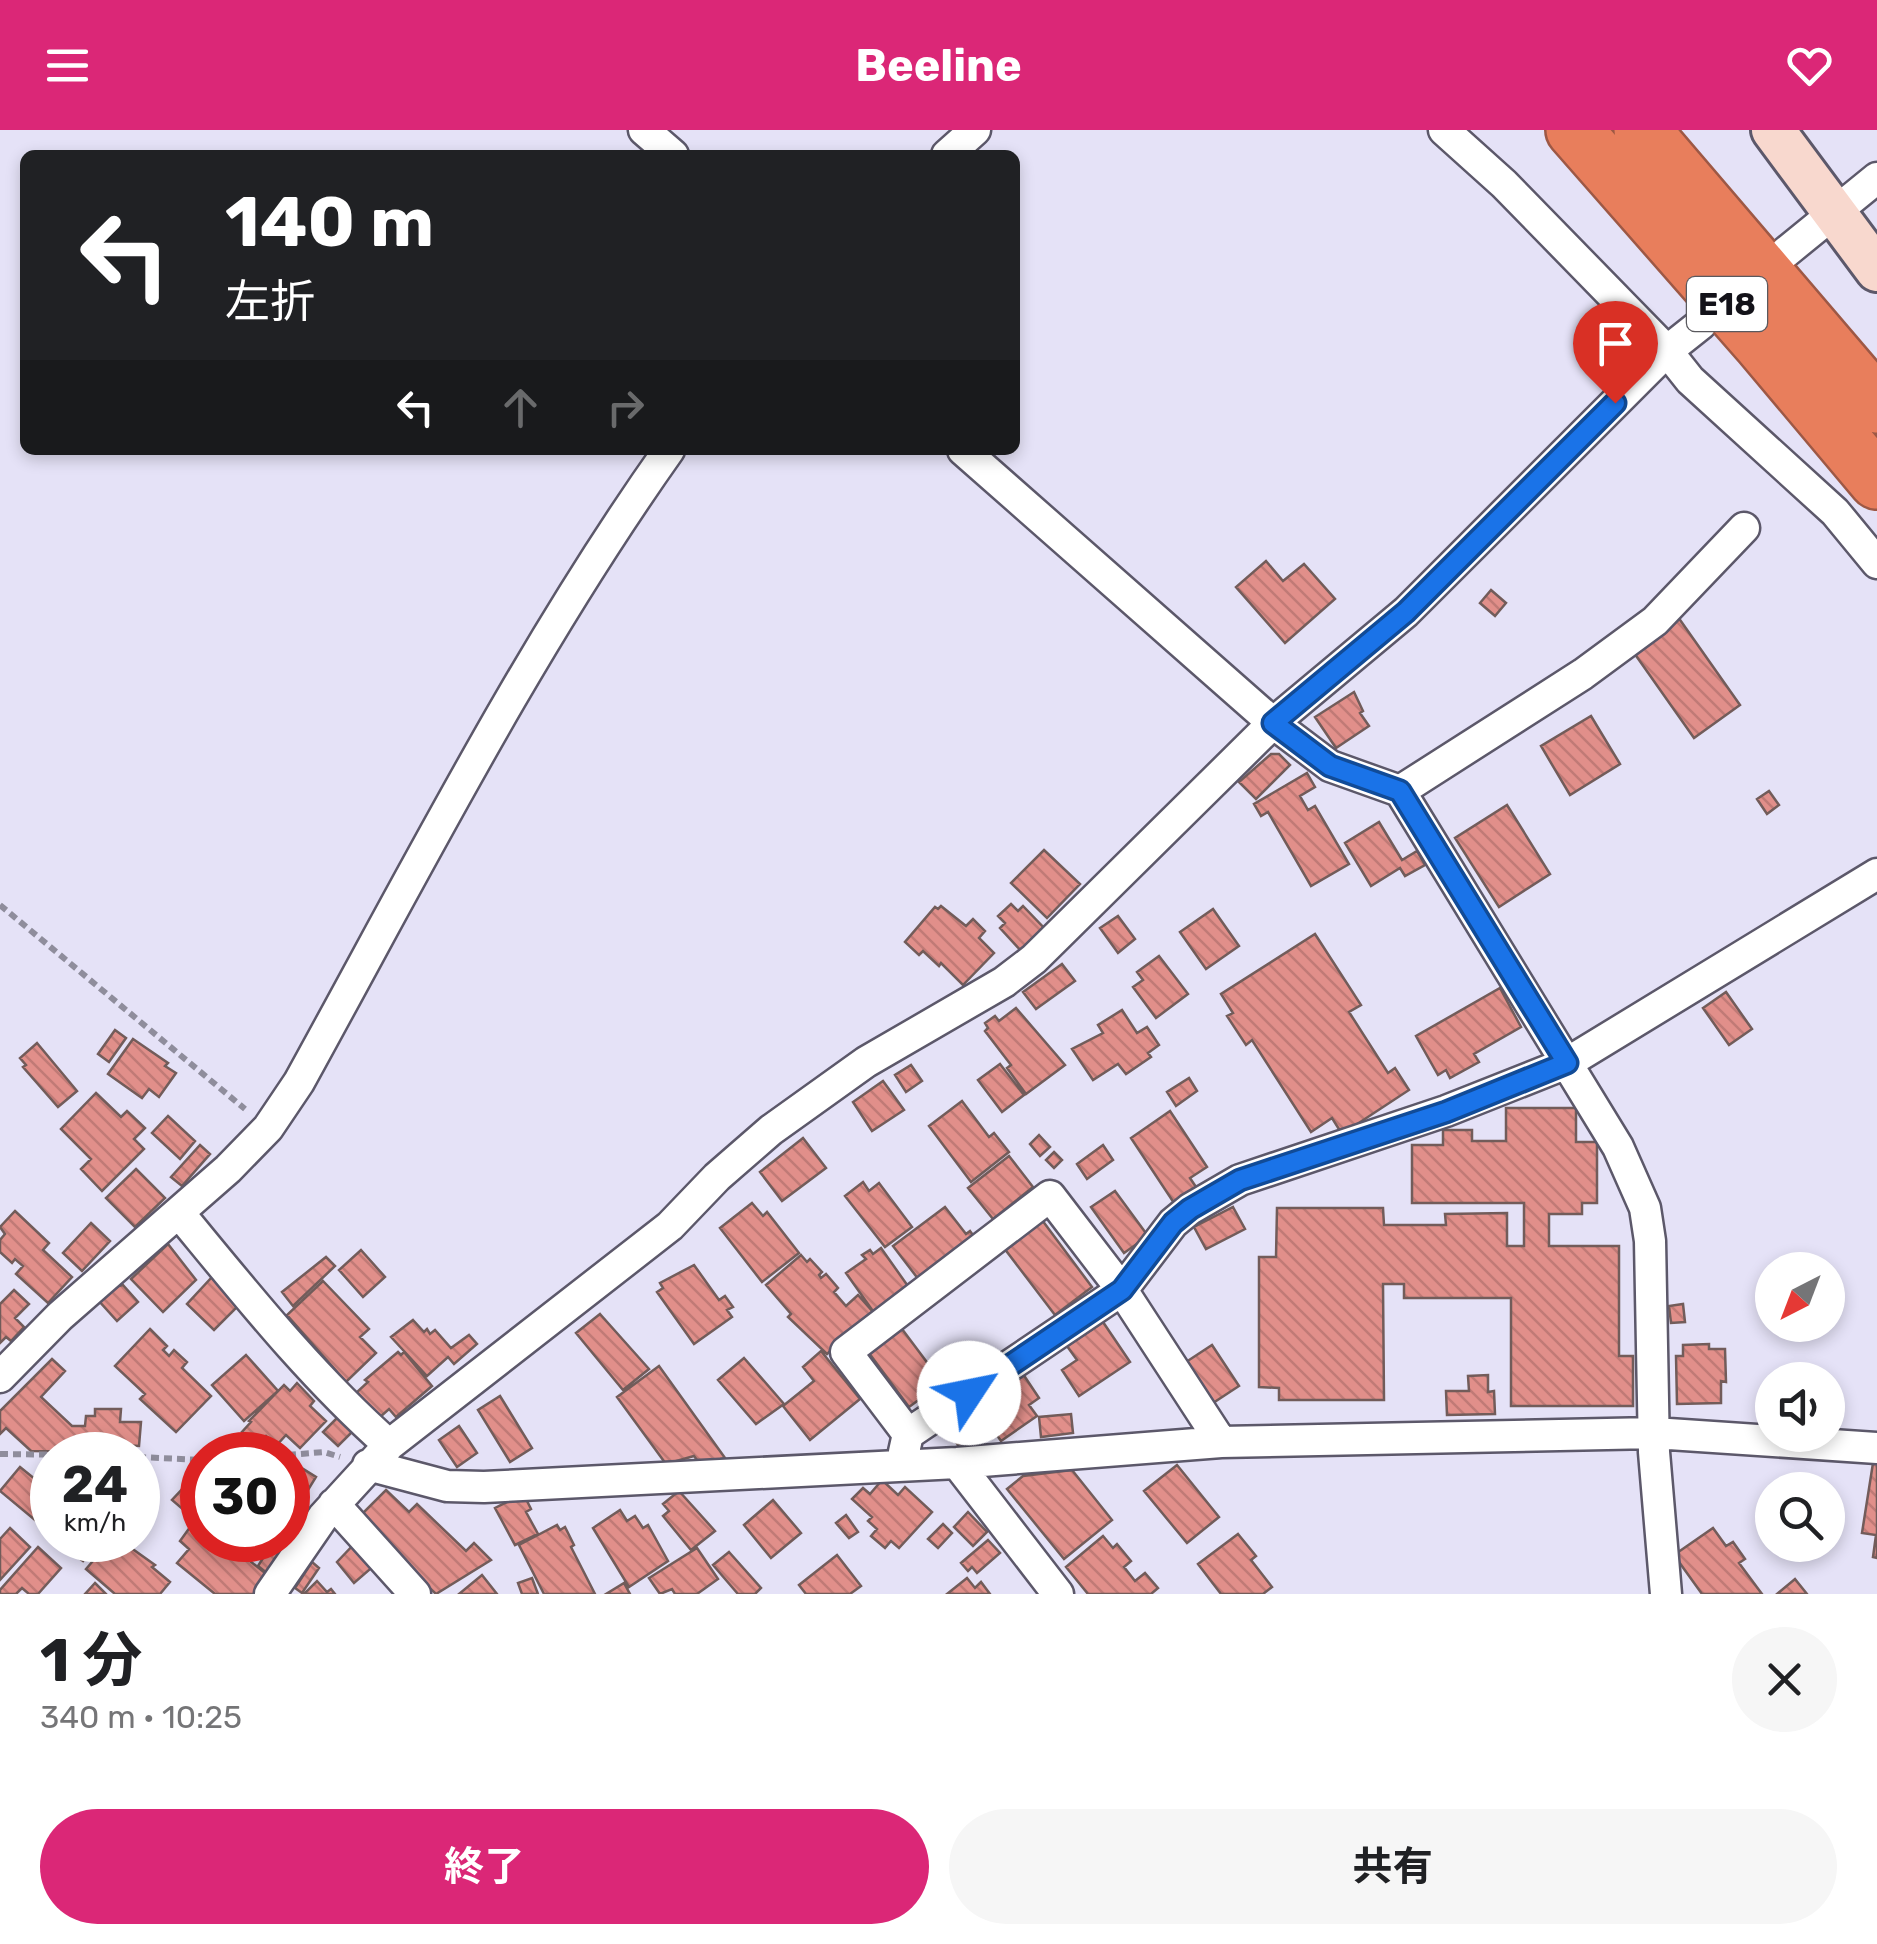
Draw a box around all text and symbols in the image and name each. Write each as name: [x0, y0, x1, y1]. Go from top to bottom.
icon: menu: [40, 38, 95, 93]
icon: heart: [1782, 38, 1837, 93]
text: Beeline: [855, 39, 1022, 92]
text: 140 m: [225, 181, 434, 264]
icon: left: [60, 190, 190, 320]
text: 左折: [225, 275, 315, 328]
road number: E18: [1687, 277, 1767, 331]
pin: [1573, 301, 1658, 404]
icon: arrive: [1588, 316, 1643, 371]
icon: left: [388, 380, 443, 435]
icon: ahead: [493, 380, 548, 435]
icon: right: [598, 380, 653, 435]
north arrow: [1755, 1252, 1845, 1342]
map controls: [1755, 1252, 1845, 1562]
position arrow: [917, 1341, 1021, 1445]
button: sound: [1755, 1362, 1845, 1452]
speed limit sign: 30: [180, 1432, 310, 1562]
text: 24: [62, 1455, 128, 1515]
button: search: [1755, 1472, 1845, 1562]
text: km/h: [64, 1508, 126, 1537]
text: 1 分: [40, 1625, 143, 1696]
button: close: [1732, 1627, 1837, 1732]
text: 340 m · 10:25: [40, 1698, 242, 1736]
button: 終了: [40, 1809, 929, 1924]
button: 共有: [949, 1809, 1837, 1924]

